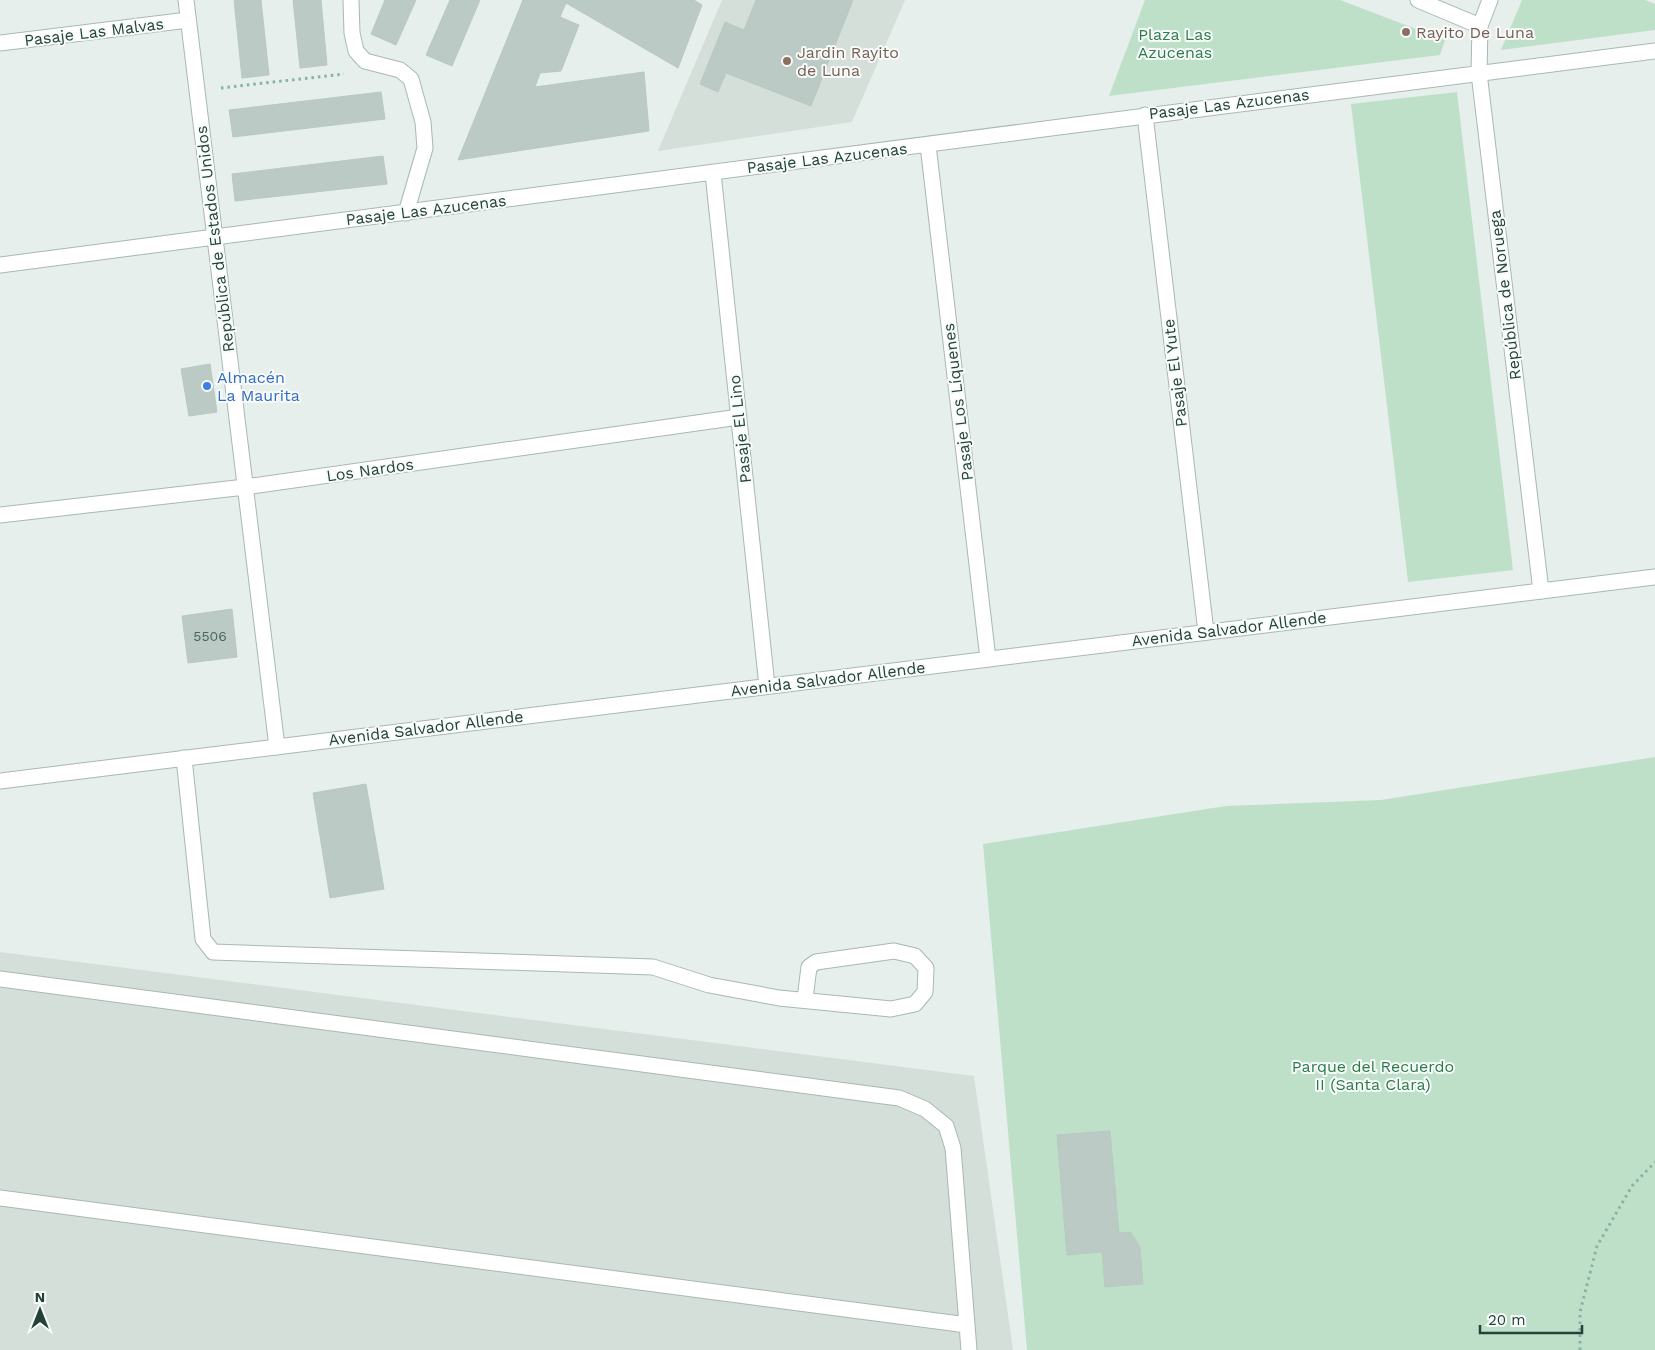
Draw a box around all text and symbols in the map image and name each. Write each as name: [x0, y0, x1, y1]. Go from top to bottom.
street label: Pasaje Las Malvas: [23, 14, 165, 50]
place label: Rayito De Luna: [1416, 23, 1534, 42]
park label: Plaza Las Azucenas: [1138, 25, 1212, 62]
marker: Rayito De Luna: [1400, 26, 1412, 38]
place label: Jardin Rayito de Luna: [797, 43, 899, 80]
marker: Jardin Rayito de Luna: [781, 55, 793, 67]
street label: Pasaje Las Azucenas: [1148, 85, 1310, 123]
street label: República de Estados Unidos: [192, 125, 238, 353]
street label: Pasaje Las Azucenas: [746, 139, 908, 177]
street label: Pasaje Las Azucenas: [345, 191, 507, 229]
street label: República de Noruega: [1485, 209, 1525, 381]
street label: Pasaje El Yute: [1159, 318, 1191, 428]
street label: Pasaje Los Líquenes: [939, 322, 977, 482]
place label: Almacén La Maurita: [217, 368, 300, 405]
street label: Pasaje El Lino: [725, 374, 755, 484]
marker: Almacén La Maurita: [201, 380, 213, 392]
street label: Los Nardos: [325, 454, 415, 486]
street label: Avenida Salvador Allende: [1130, 608, 1328, 650]
house number: 5506: [193, 628, 227, 644]
street label: Avenida Salvador Allende: [729, 658, 927, 700]
street label: Avenida Salvador Allende: [327, 707, 525, 749]
park label: Parque del Recuerdo II (Santa Clara): [1292, 1057, 1454, 1094]
north arrow: [15, 1285, 65, 1335]
text: N: [35, 1289, 45, 1305]
scale bar: [1480, 1302, 1582, 1334]
text: 20 m: [1488, 1311, 1526, 1329]

